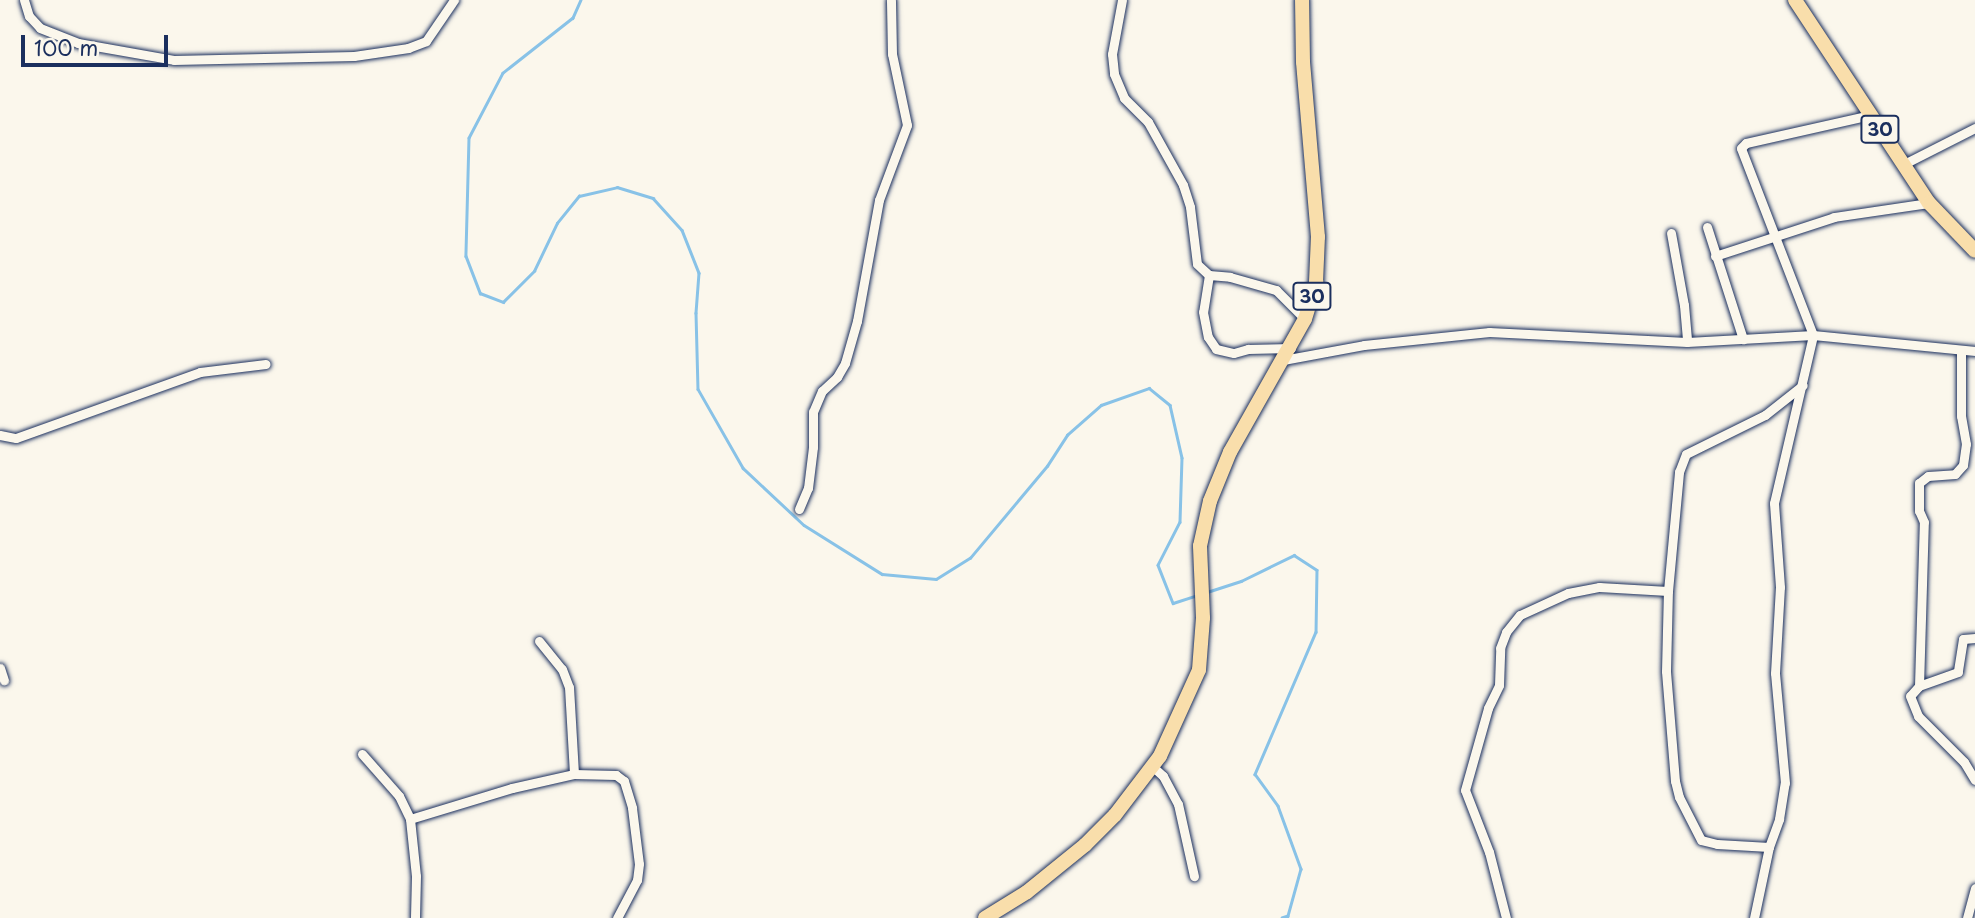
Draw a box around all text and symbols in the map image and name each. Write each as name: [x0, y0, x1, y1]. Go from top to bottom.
scale bar: [24, 21, 172, 65]
text: 100 m: [34, 31, 98, 63]
road number: 30: [1859, 114, 1901, 144]
road number: 30: [1291, 282, 1333, 310]

